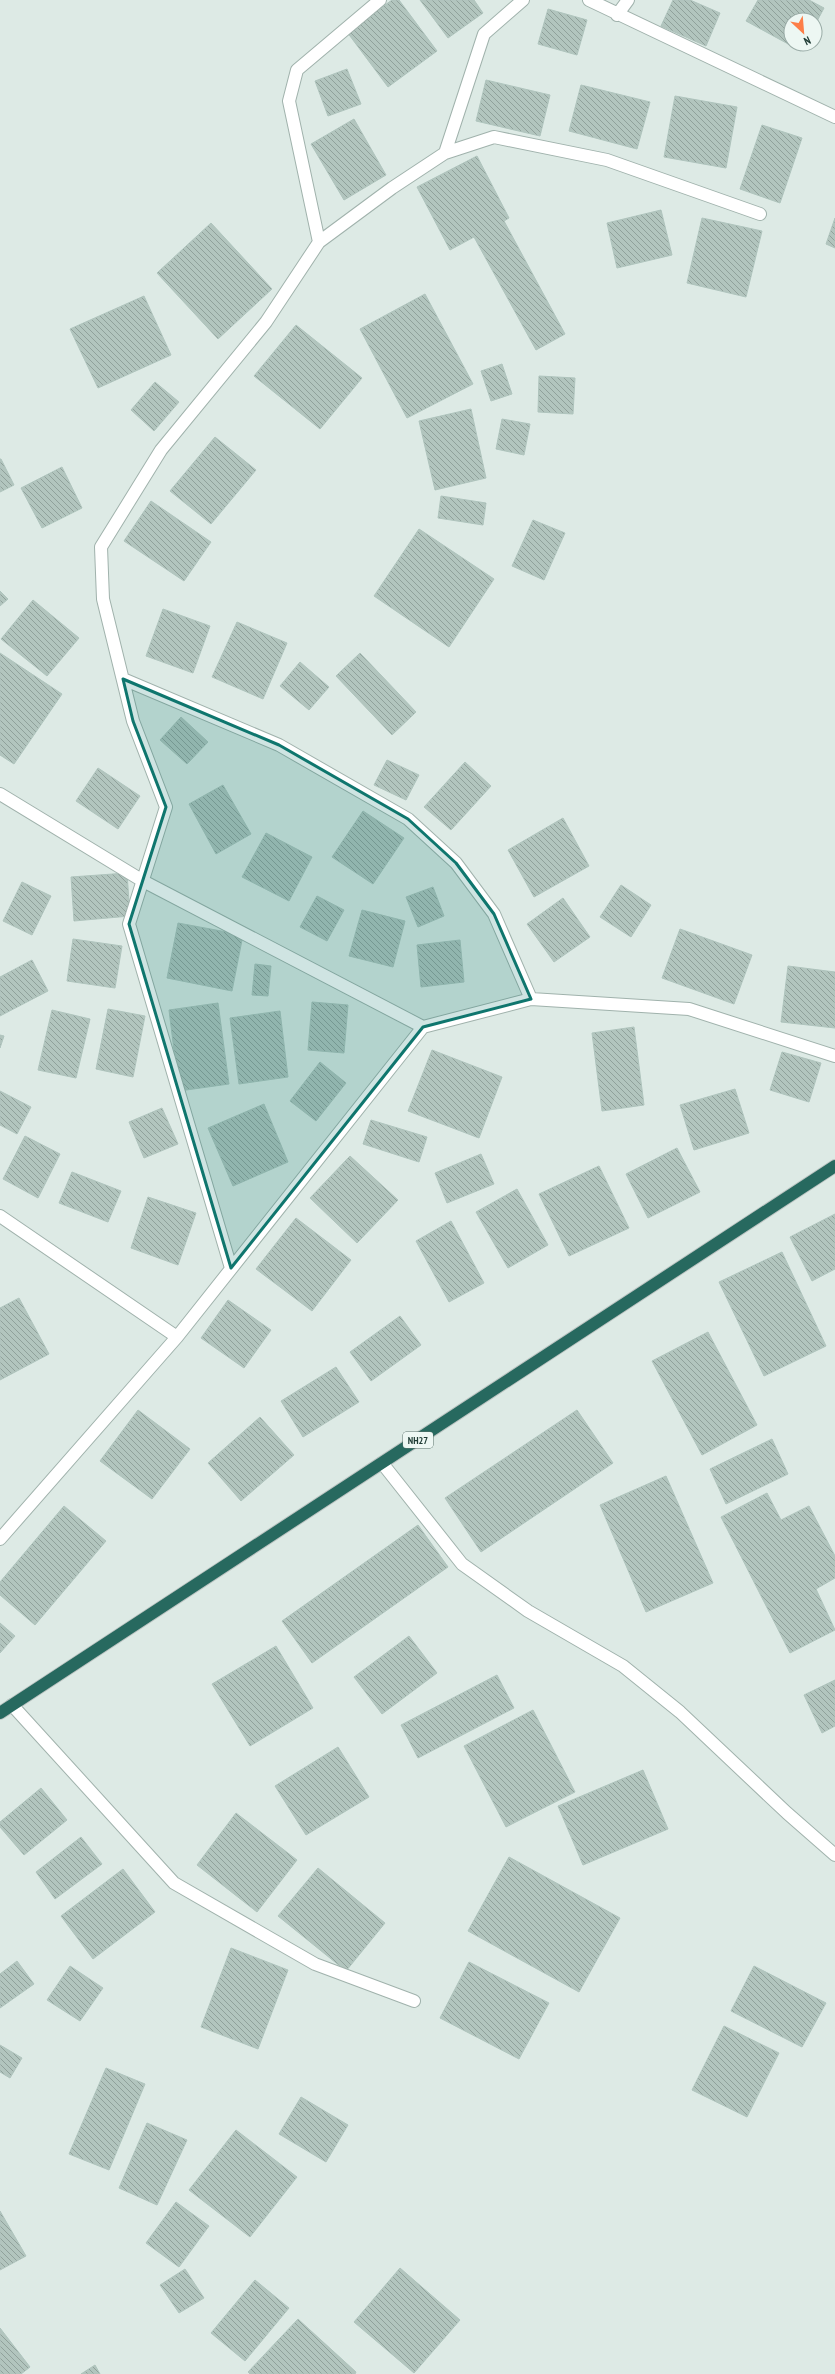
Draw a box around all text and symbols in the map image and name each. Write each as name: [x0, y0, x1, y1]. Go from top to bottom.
north arrow: [783, 12, 823, 52]
text: N: [802, 33, 813, 49]
road number: NH27: [403, 1432, 433, 1448]

